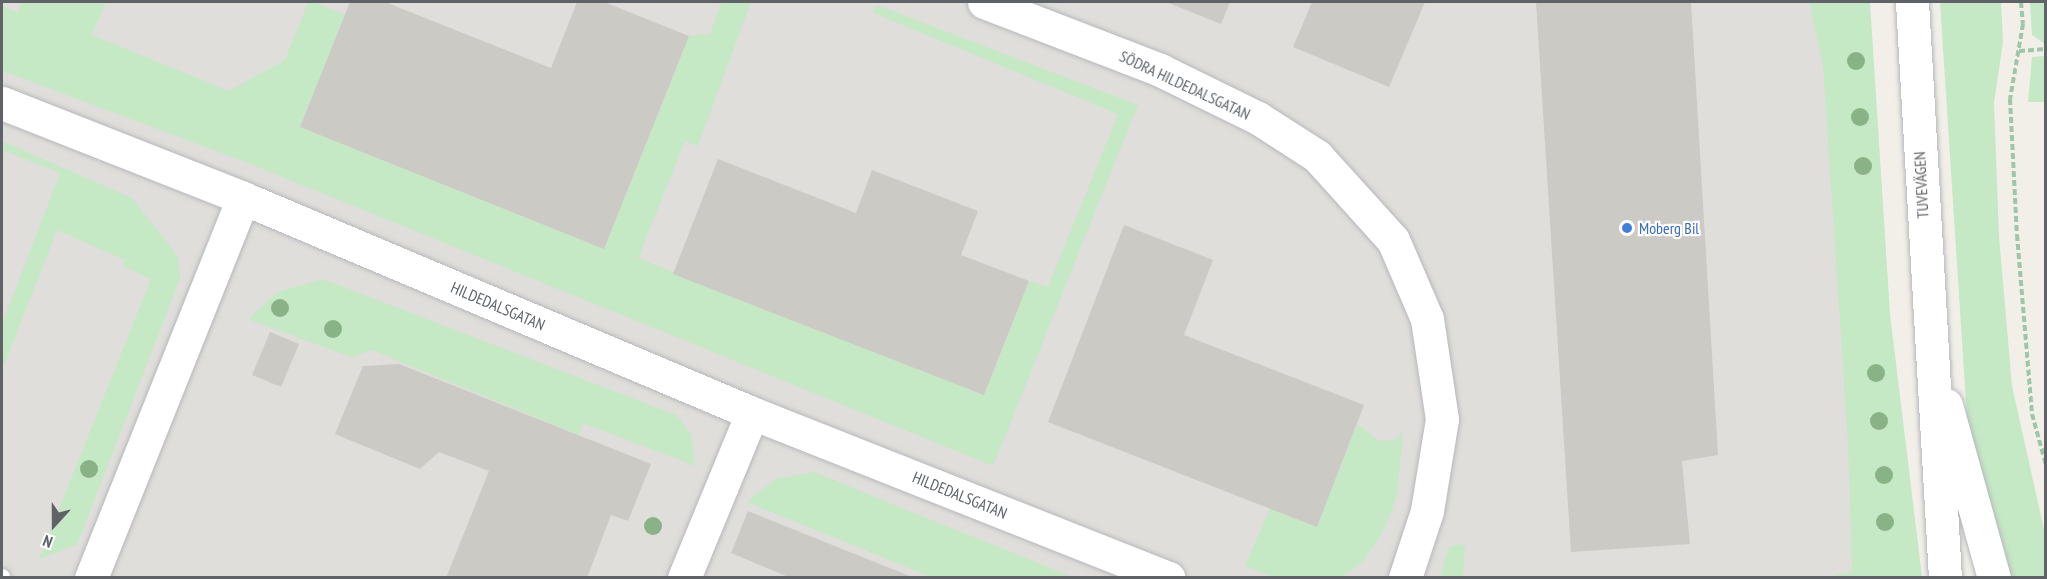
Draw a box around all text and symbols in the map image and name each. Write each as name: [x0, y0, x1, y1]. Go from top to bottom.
street label: SÖDRA HILDEDALSGATAN: [1116, 46, 1254, 124]
street label: TUVEVÄGEN: [1910, 151, 1932, 219]
place label: Moberg Bil: [1639, 218, 1699, 238]
marker: Moberg Bil: [1620, 221, 1634, 235]
street label: HILDEDALSGATAN: [448, 278, 548, 334]
street label: HILDEDALSGATAN: [910, 467, 1010, 523]
north arrow: [24, 495, 84, 555]
text: N: [40, 531, 55, 553]

